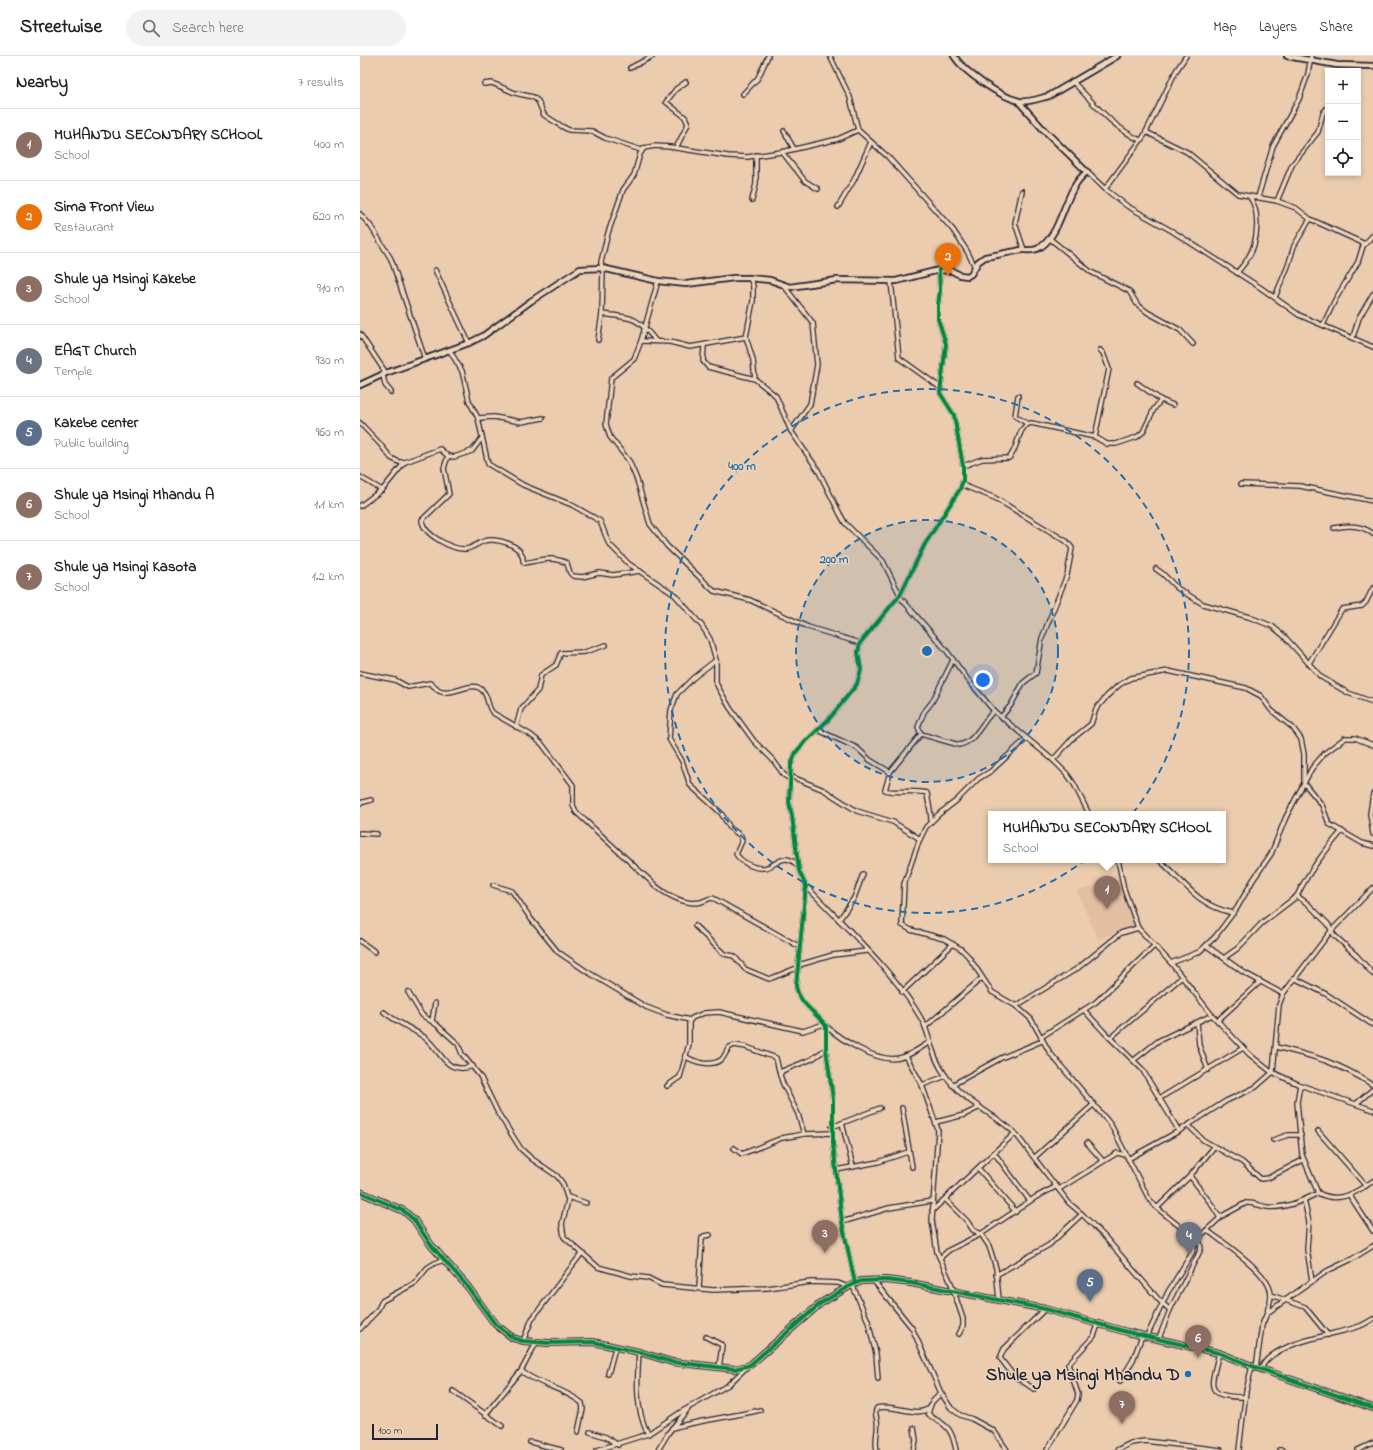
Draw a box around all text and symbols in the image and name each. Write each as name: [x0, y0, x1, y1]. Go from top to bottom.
search box: [126, 10, 406, 46]
text: Streetwise: [20, 14, 102, 41]
icon: search: [140, 17, 162, 39]
text: Search here: [172, 17, 244, 39]
text: Map: [1213, 17, 1237, 38]
text: Layers: [1259, 17, 1297, 38]
text: Share: [1319, 17, 1353, 38]
map controls: [1325, 68, 1361, 176]
button: +: [1325, 68, 1361, 104]
text: Nearby: [16, 70, 68, 95]
text: 7 results: [298, 73, 344, 92]
button: −: [1325, 104, 1361, 140]
text: MUHANDU SECONDARY SCHOOL: [54, 124, 262, 146]
text: 1: [27, 135, 31, 154]
text: 400 m: [314, 135, 344, 154]
button: locate: [1325, 140, 1361, 176]
text: School: [54, 146, 90, 165]
text: Sima Front View: [54, 196, 154, 218]
text: 2: [26, 207, 32, 226]
text: 620 m: [313, 207, 344, 226]
text: Restaurant: [54, 218, 114, 237]
pin: 2: [935, 243, 961, 276]
text: Shule ya Msingi Kakebe: [54, 268, 196, 290]
text: 3: [26, 279, 32, 298]
text: 910 m: [317, 279, 344, 298]
text: School: [54, 290, 90, 309]
text: EAGT Church: [54, 340, 136, 362]
text: 4: [26, 351, 32, 370]
text: 930 m: [316, 351, 344, 370]
text: Temple: [54, 362, 92, 381]
text: Kakebe center: [54, 412, 138, 434]
text: 5: [25, 423, 33, 442]
text: 960 m: [315, 423, 344, 442]
text: Public building: [54, 434, 129, 453]
text: 400 m: [727, 458, 756, 476]
text: Shule ya Msingi Mhandu A: [54, 484, 214, 506]
text: 6: [26, 495, 32, 514]
text: 1.1 km: [314, 495, 344, 514]
text: School: [54, 506, 90, 525]
text: 200 m: [819, 551, 849, 569]
text: Shule ya Msingi Kasota: [54, 556, 196, 578]
text: 7: [26, 567, 32, 586]
text: 1.2 km: [312, 567, 344, 586]
text: School: [54, 578, 90, 597]
centre of rings: [920, 644, 934, 658]
your location: [973, 670, 993, 690]
popup: [988, 811, 1226, 863]
text: MUHANDU SECONDARY SCHOOL: [1003, 817, 1211, 839]
text: School: [1003, 839, 1038, 858]
pin: 1: [1094, 876, 1120, 909]
pin: 3: [812, 1220, 838, 1253]
pin: 4: [1176, 1222, 1202, 1255]
pin: 5: [1077, 1269, 1103, 1302]
pin: 6: [1185, 1325, 1211, 1358]
place label: Shule ya Msingi Mhandu D: [986, 1363, 1180, 1390]
marker: Shule ya Msingi Mhandu D: [1183, 1369, 1193, 1379]
pin: 7: [1109, 1391, 1135, 1424]
scale bar: [372, 1422, 438, 1441]
text: 100 m: [378, 1423, 402, 1439]

